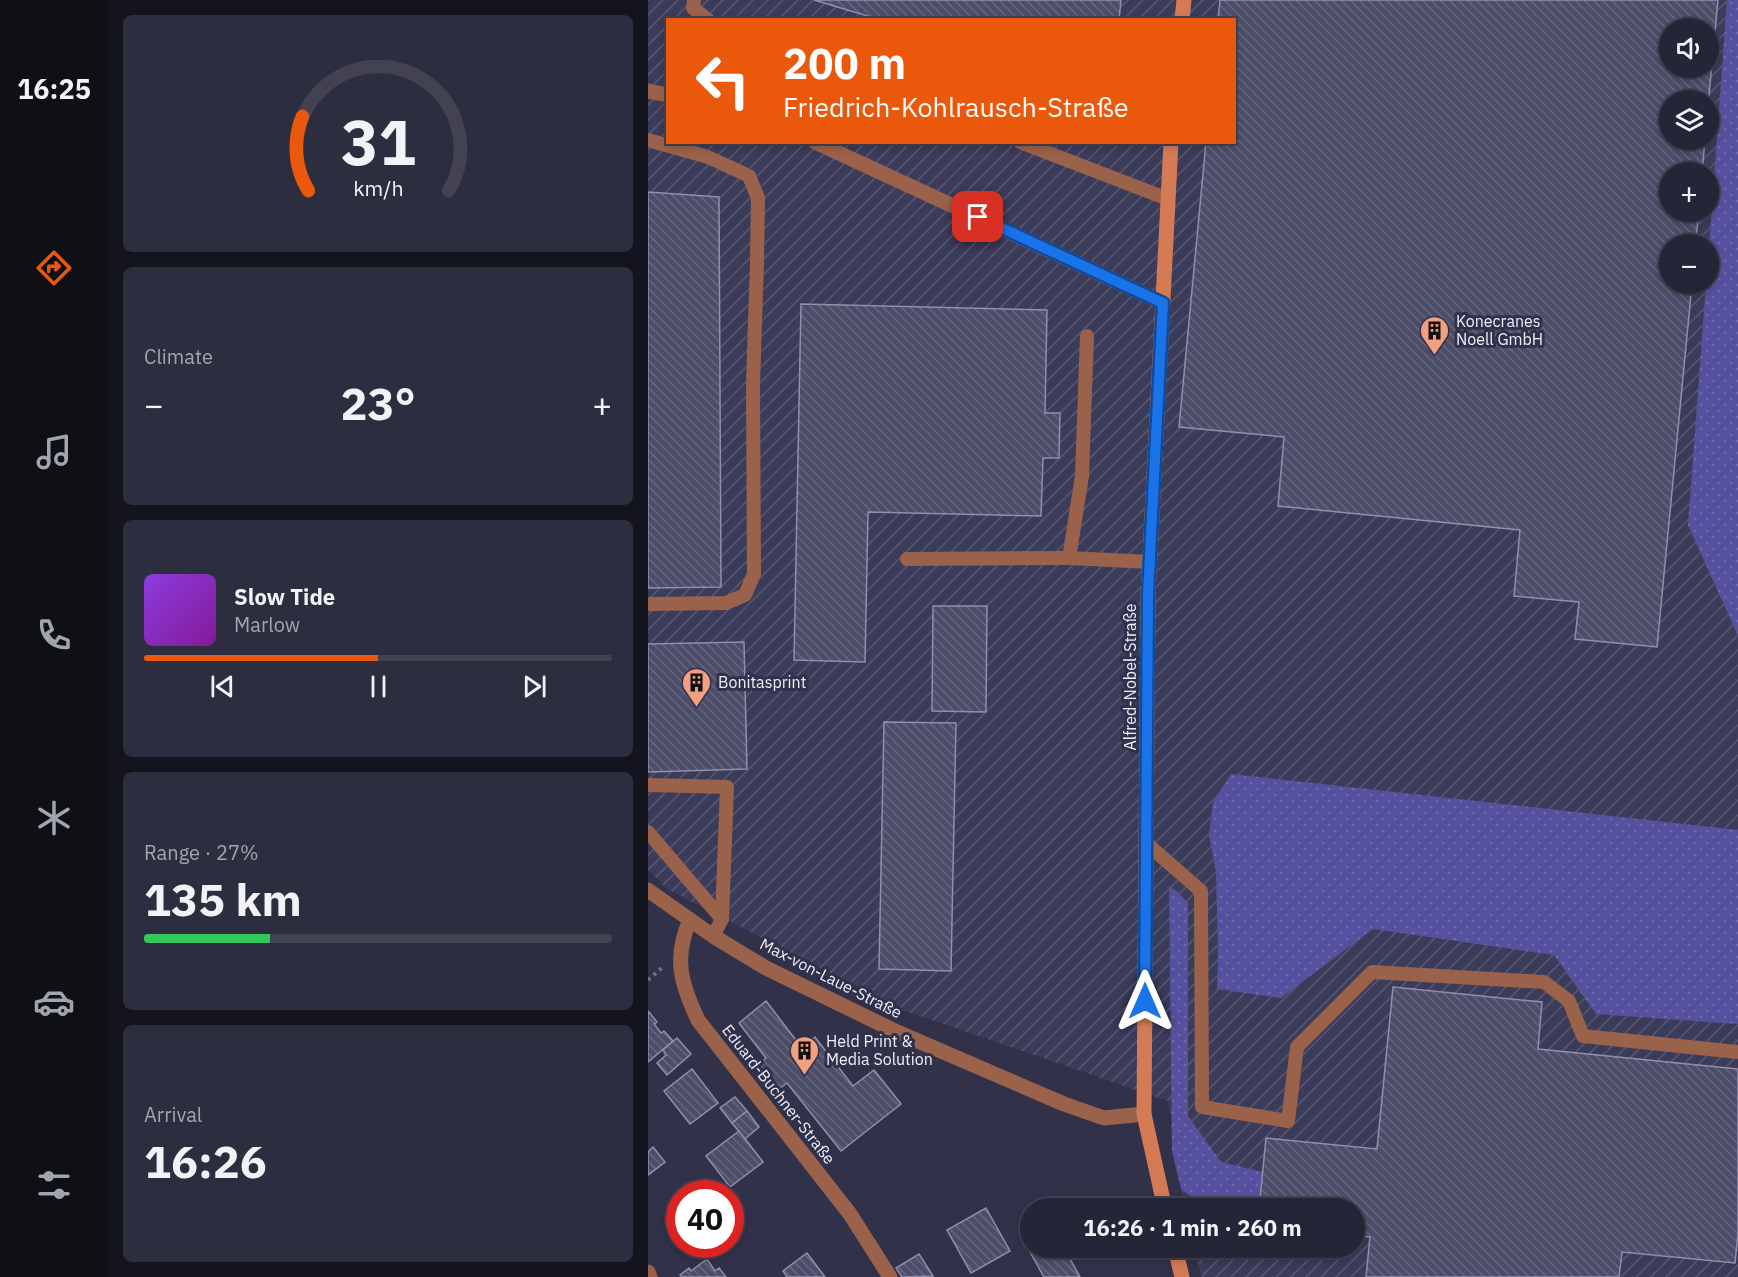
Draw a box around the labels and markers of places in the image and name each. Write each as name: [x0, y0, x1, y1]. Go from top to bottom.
pin: [952, 191, 1003, 242]
place label: Konecranes Noell GmbH: [1456, 311, 1543, 349]
building icon: Konecranes Noell GmbH: [1419, 314, 1451, 356]
building icon: Bonitasprint: [681, 666, 713, 708]
place label: Bonitasprint: [718, 672, 806, 692]
place label: Held Print & Media Solution: [826, 1031, 933, 1069]
building icon: Held Print & Media Solution: [789, 1034, 821, 1076]

